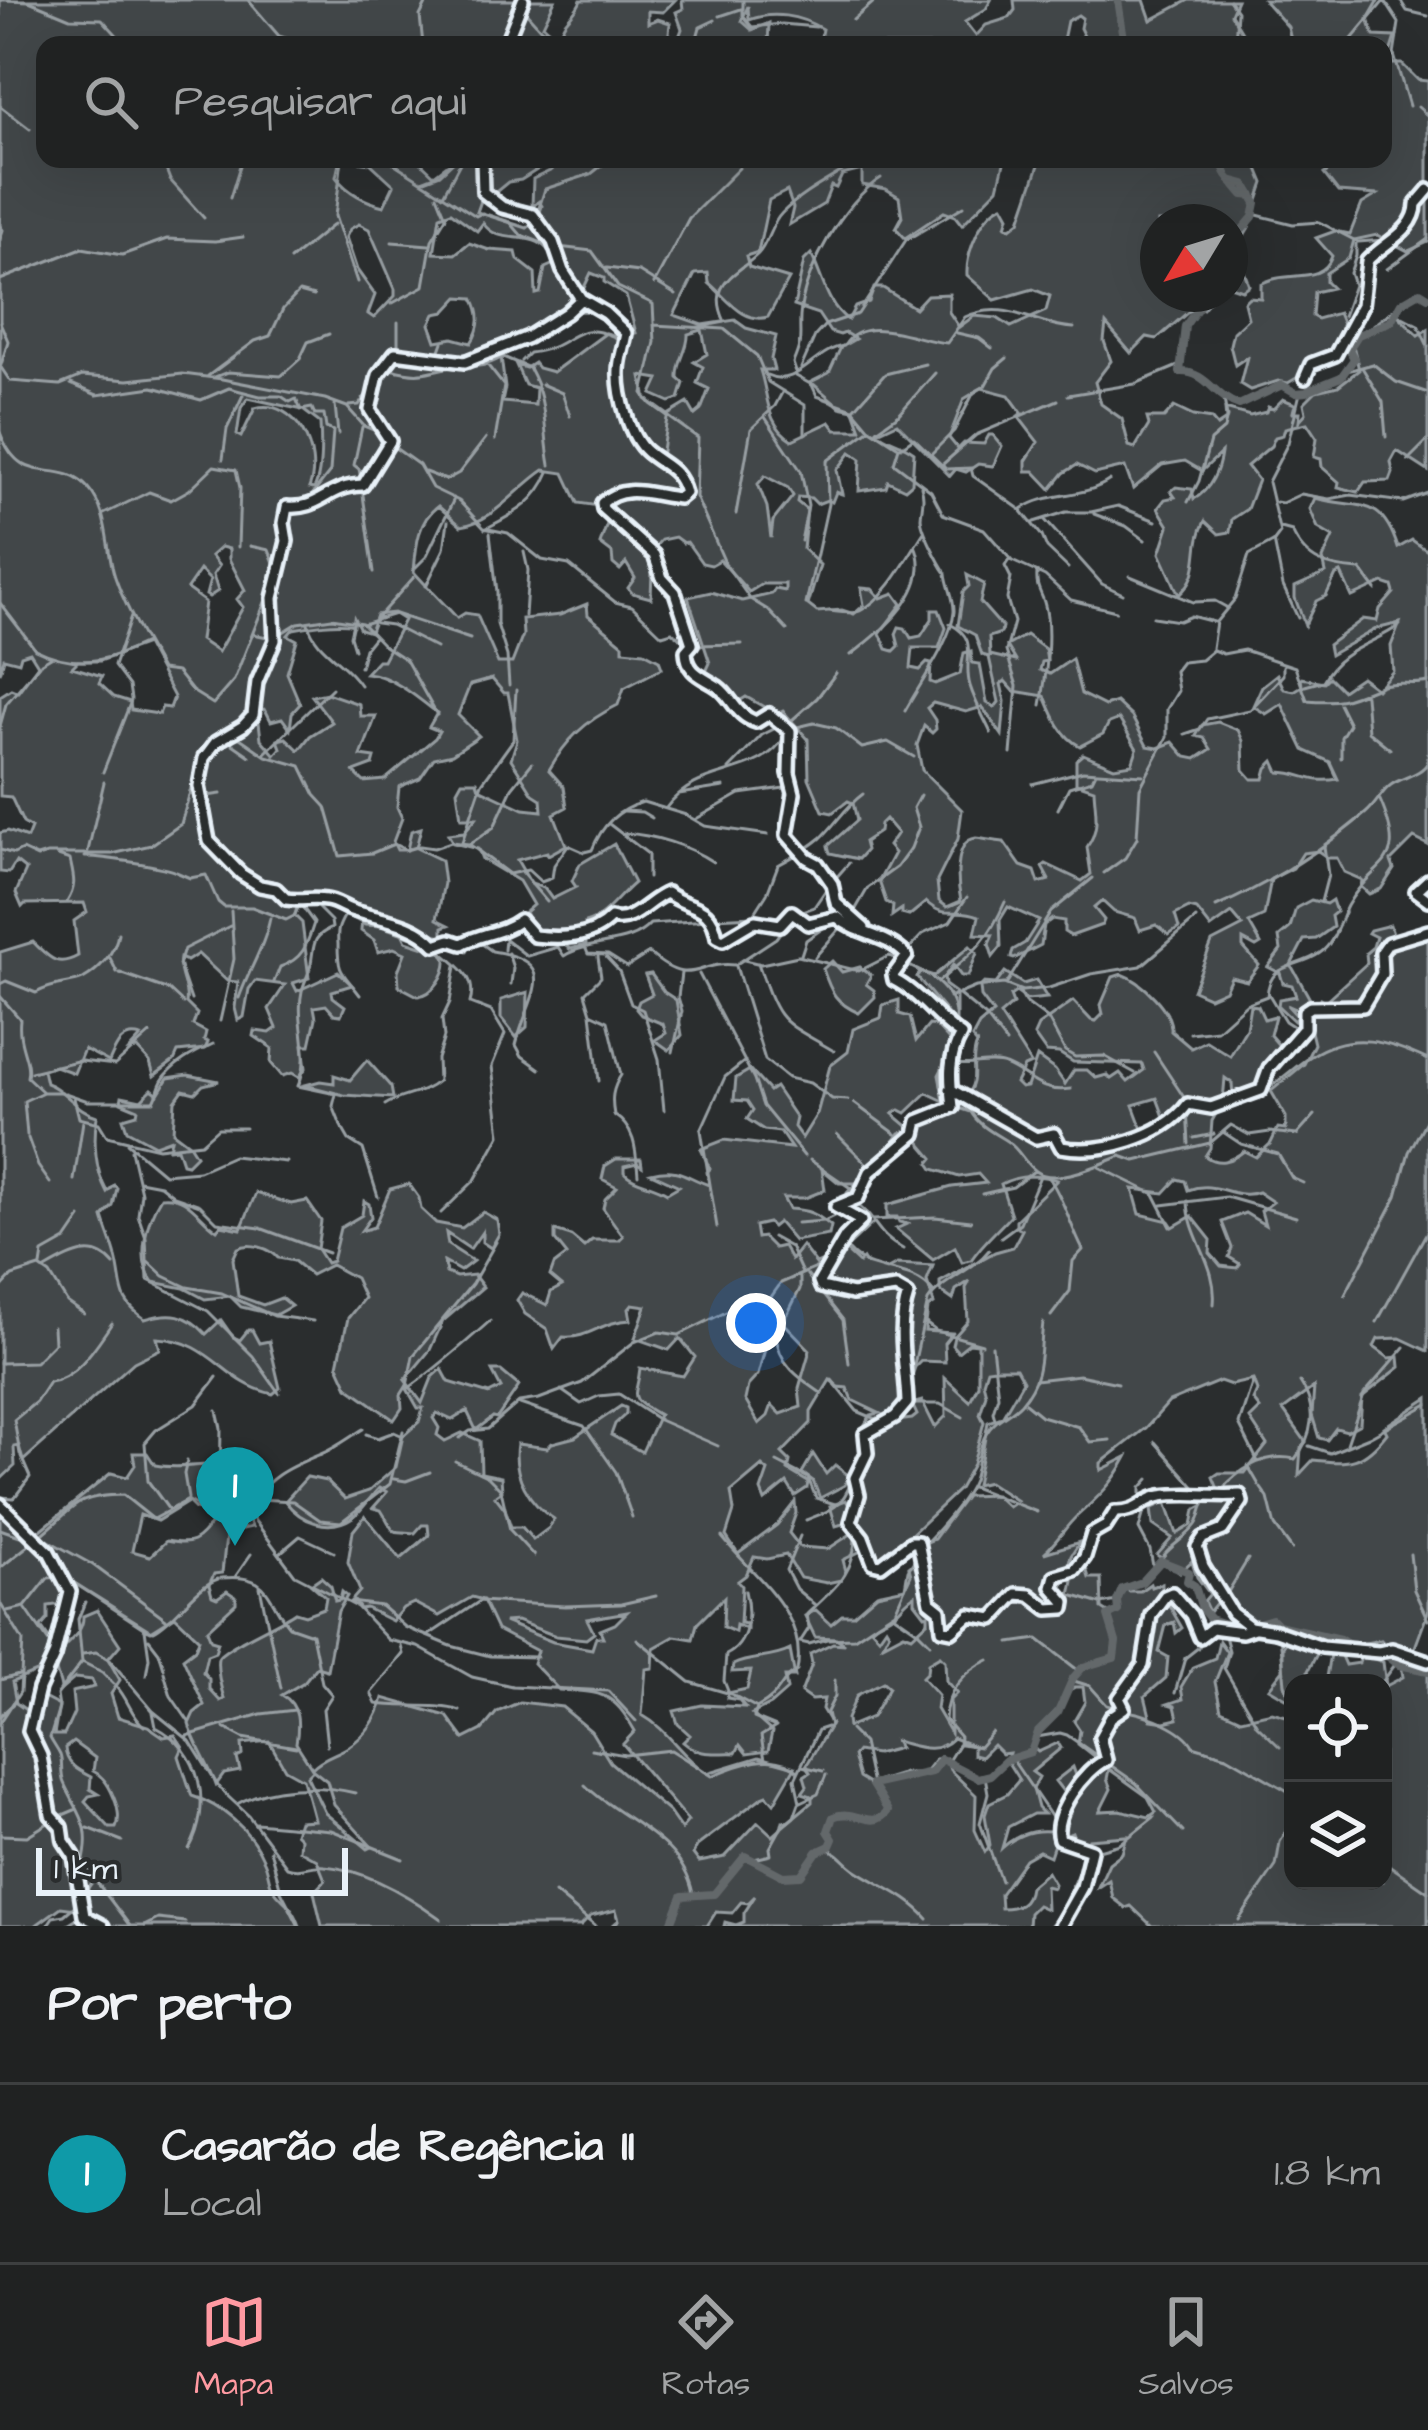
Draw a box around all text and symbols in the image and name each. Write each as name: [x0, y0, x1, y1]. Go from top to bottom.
search box: [36, 36, 1392, 168]
icon: search: [78, 69, 144, 135]
text: Pesquisar aqui: [174, 71, 466, 133]
north arrow: [1140, 204, 1248, 312]
your location: [726, 1293, 786, 1353]
pin: 1: [196, 1447, 274, 1546]
map controls: [1284, 1674, 1392, 1890]
button: locate: [1284, 1674, 1392, 1782]
button: layers: [1284, 1782, 1392, 1890]
scale bar: [36, 1842, 348, 1895]
text: 1 km: [54, 1846, 117, 1892]
text: Por perto: [48, 1969, 291, 2040]
text: Casarão de Regência II: [162, 2116, 635, 2178]
text: 1: [85, 2147, 90, 2201]
text: 1.8 km: [1274, 2147, 1380, 2201]
text: Local: [162, 2178, 262, 2232]
tab: Mapa: [194, 2289, 273, 2407]
tab: Rotas: [662, 2289, 750, 2407]
tab: Salvos: [1138, 2289, 1234, 2407]

